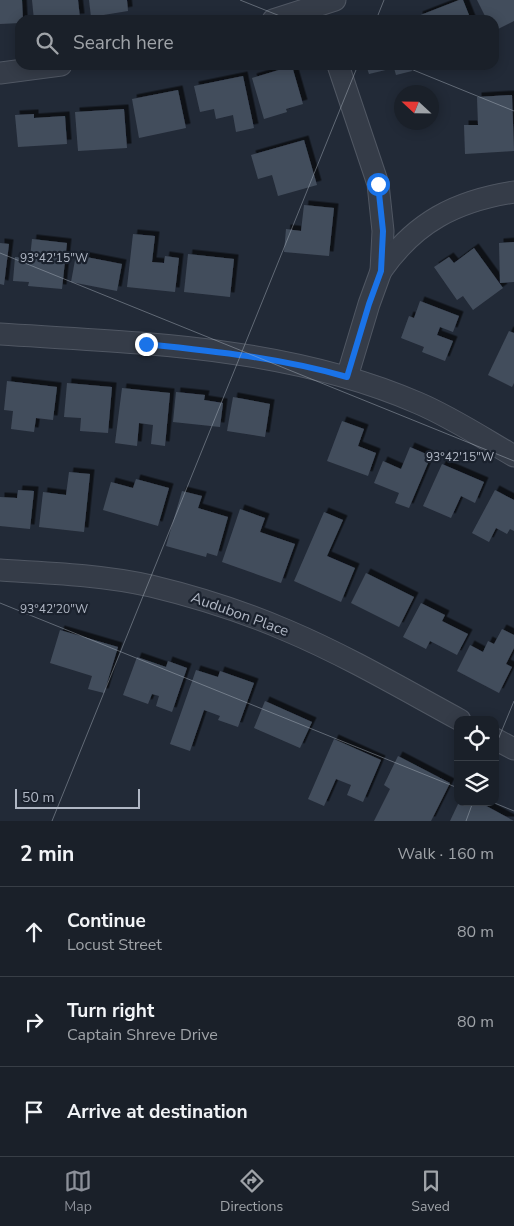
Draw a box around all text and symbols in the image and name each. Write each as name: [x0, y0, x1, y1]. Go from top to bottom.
search box: [15, 15, 499, 70]
icon: search: [33, 29, 61, 57]
text: Search here: [73, 30, 174, 56]
north arrow: [394, 85, 439, 130]
route start: [367, 173, 390, 196]
text: 93°42'15"W: [20, 250, 88, 266]
route end: [135, 333, 158, 356]
text: 93°42'15"W: [426, 449, 494, 465]
street label: Audubon Place: [188, 587, 292, 641]
text: 93°42'20"W: [20, 601, 88, 617]
map controls: [454, 716, 499, 806]
button: locate: [454, 716, 499, 761]
button: layers: [454, 761, 499, 806]
scale bar: [15, 786, 140, 809]
text: 50 m: [22, 788, 54, 807]
text: 2 min: [20, 840, 74, 868]
text: Walk · 160 m: [398, 843, 494, 865]
text: Continue: [67, 908, 146, 934]
icon: ahead: [20, 918, 48, 946]
text: 80 m: [457, 921, 494, 943]
text: Locust Street: [67, 934, 162, 956]
text: Turn right: [67, 998, 154, 1024]
icon: right: [20, 1008, 48, 1036]
text: 80 m: [457, 1011, 494, 1033]
text: Captain Shreve Drive: [67, 1024, 218, 1046]
icon: arrive: [20, 1098, 48, 1126]
text: Arrive at destination: [67, 1099, 248, 1125]
tab: Map: [64, 1167, 92, 1216]
tab: Directions: [220, 1167, 283, 1216]
tab: Saved: [411, 1167, 450, 1216]

